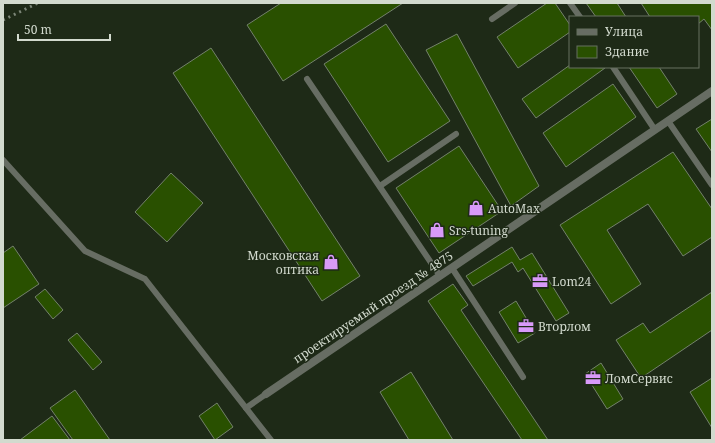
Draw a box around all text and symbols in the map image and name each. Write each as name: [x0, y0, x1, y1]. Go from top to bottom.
scale bar: [18, 16, 110, 42]
legend: [569, 16, 699, 68]
text: 50 m: [24, 21, 52, 38]
text: Улица: [605, 23, 643, 40]
text: Здание: [605, 43, 649, 60]
shop icon: AutoMax: [467, 199, 485, 217]
place label: AutoMax: [488, 200, 540, 217]
shop icon: Srs-tuning: [428, 221, 446, 239]
place label: Srs-tuning: [449, 222, 508, 239]
place label: Московская оптика: [247, 247, 319, 278]
street label: проектируемый проезд № 4875: [290, 247, 456, 367]
shop icon: Московская оптика: [322, 253, 340, 271]
office icon: Lom24: [531, 272, 549, 290]
place label: Lom24: [552, 273, 591, 290]
office icon: Вторлом: [517, 317, 535, 335]
place label: Вторлом: [538, 318, 591, 335]
office icon: ЛомСервис: [584, 369, 602, 387]
place label: ЛомСервис: [605, 370, 673, 387]

